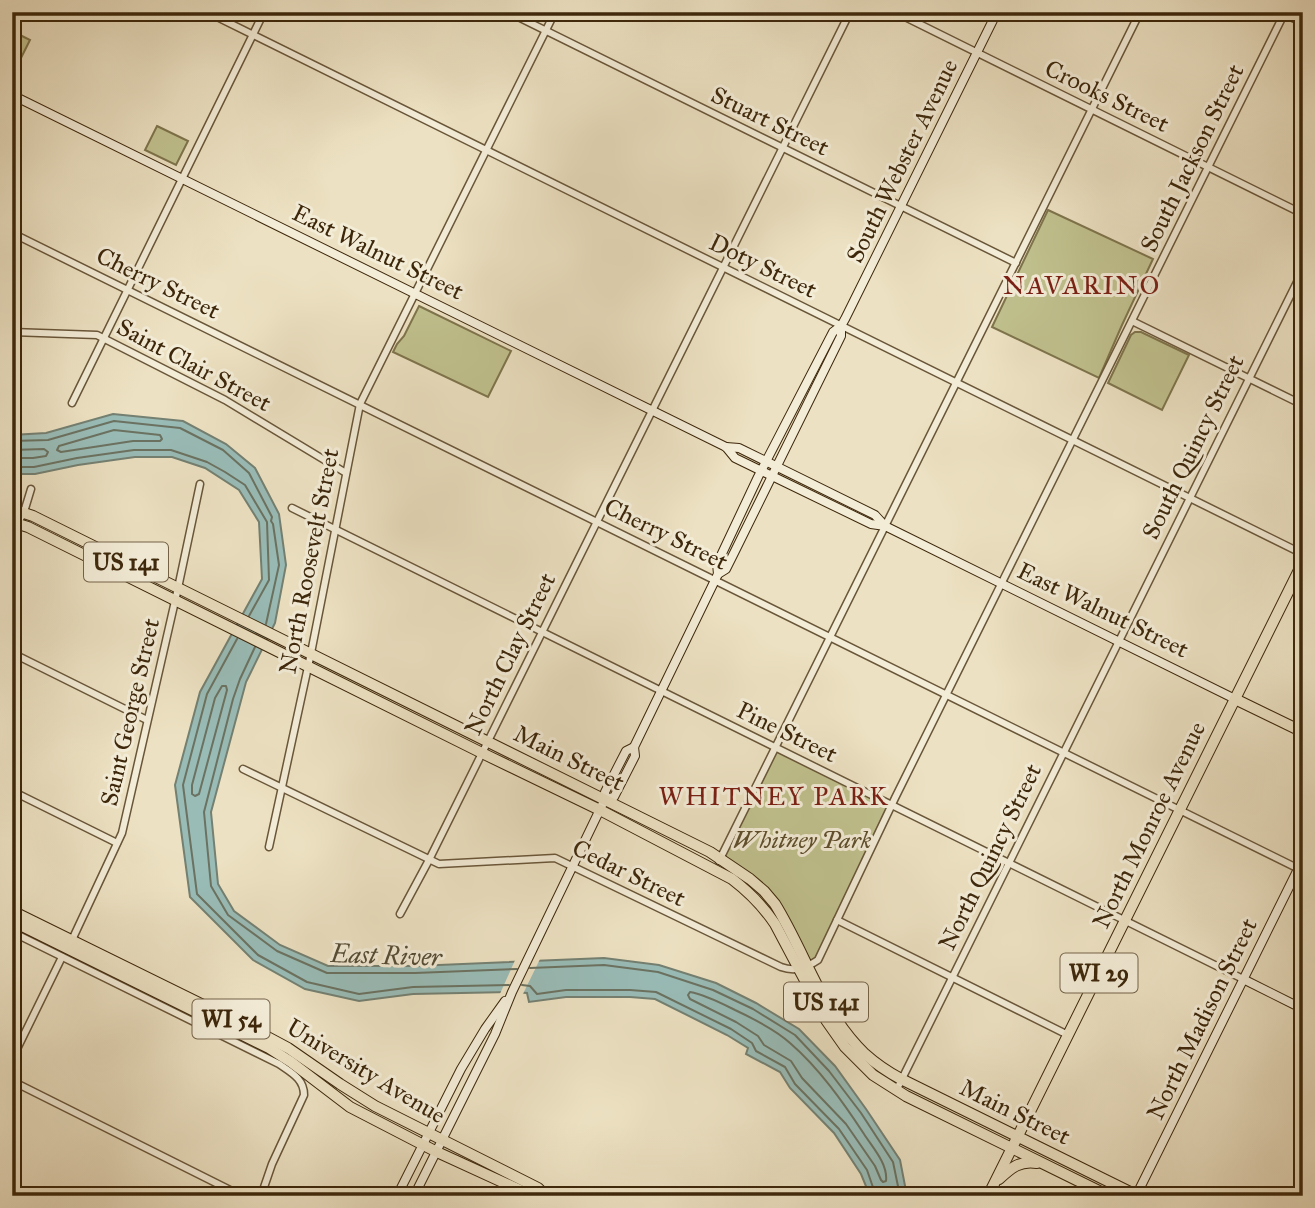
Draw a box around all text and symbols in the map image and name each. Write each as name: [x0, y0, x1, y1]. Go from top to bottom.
street label: Crooks Street: [1040, 53, 1174, 139]
street label: South Webster Avenue: [840, 54, 964, 268]
street label: South Jackson Street: [1134, 59, 1251, 257]
street label: Stuart Street: [706, 80, 834, 163]
street label: East Walnut Street: [287, 198, 469, 307]
street label: Doty Street: [704, 227, 822, 305]
street label: Cherry Street: [91, 240, 225, 326]
district label: NAVARINO: [1003, 269, 1161, 301]
street label: Saint Clair Street: [112, 312, 277, 418]
street label: South Quincy Street: [1135, 349, 1251, 544]
street label: North Roosevelt Street: [272, 445, 346, 676]
street label: Cherry Street: [599, 491, 733, 577]
road number: US 141: [84, 542, 168, 582]
street label: East Walnut Street: [1012, 556, 1194, 665]
street label: North Clay Street: [458, 567, 562, 740]
street label: Saint George Street: [94, 615, 166, 809]
street label: Pine Street: [732, 695, 843, 769]
street label: North Monroe Avenue: [1086, 717, 1212, 933]
street label: Main Street: [509, 718, 630, 798]
street label: North Quincy Street: [932, 758, 1048, 955]
district label: WHITNEY PARK: [658, 780, 890, 812]
park label: Whitney Park: [733, 825, 872, 855]
street label: Cedar Street: [567, 833, 691, 914]
street label: North Madison Street: [1140, 913, 1264, 1125]
water label: East River: [329, 937, 443, 973]
road number: WI 29: [1060, 954, 1138, 992]
road number: US 141: [784, 982, 868, 1021]
road number: WI 54: [192, 1000, 270, 1038]
street label: University Avenue: [281, 1012, 451, 1130]
street label: Main Street: [955, 1072, 1076, 1152]

